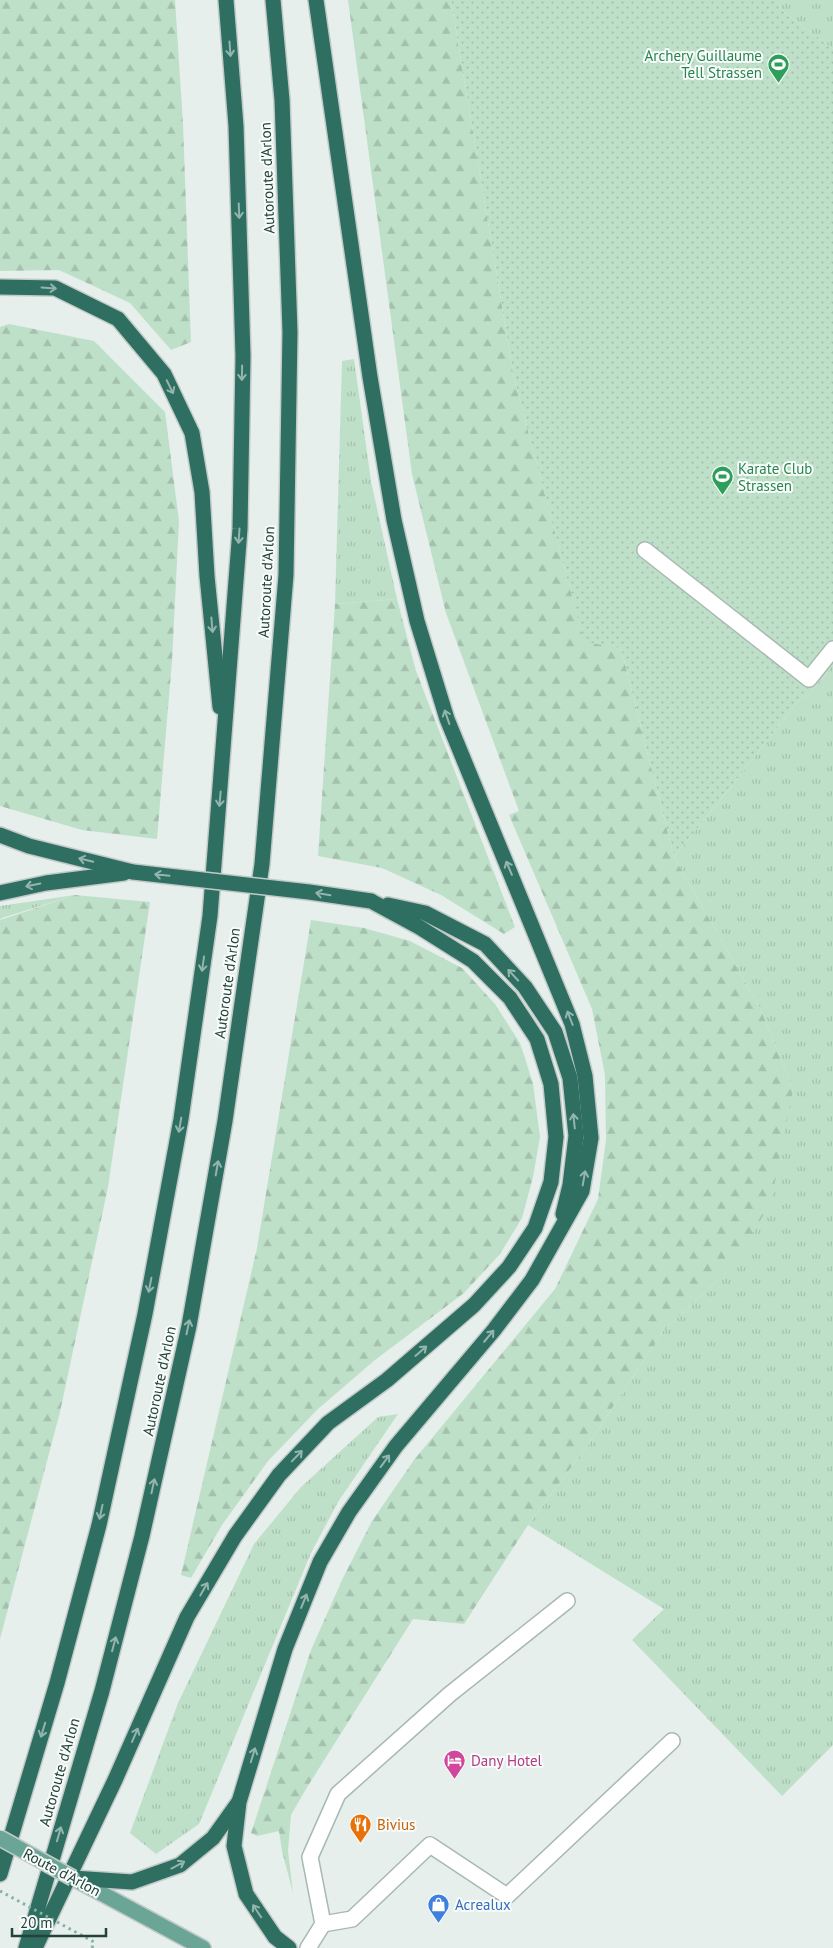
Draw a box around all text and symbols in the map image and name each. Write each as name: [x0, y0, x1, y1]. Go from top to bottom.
one-way arrow: [226, 40, 235, 56]
place label: Archery Guillaume Tell Strassen: [645, 46, 762, 82]
sports icon: Archery Guillaume Tell Strassen: [766, 52, 790, 83]
street label: Autoroute d'Arlon: [256, 122, 278, 234]
one-way arrow: [234, 203, 243, 219]
one-way arrow: [40, 283, 56, 293]
one-way arrow: [237, 365, 247, 381]
one-way arrow: [165, 379, 175, 394]
place label: Karate Club Strassen: [738, 459, 812, 495]
sports icon: Karate Club Strassen: [710, 465, 734, 496]
street label: Autoroute d'Arlon: [254, 526, 278, 638]
one-way arrow: [235, 527, 244, 543]
one-way arrow: [207, 617, 217, 633]
one-way arrow: [441, 710, 451, 726]
one-way arrow: [215, 791, 225, 807]
one-way arrow: [78, 855, 94, 864]
one-way arrow: [503, 860, 512, 875]
one-way arrow: [154, 870, 170, 880]
one-way arrow: [25, 881, 41, 891]
one-way arrow: [315, 888, 331, 898]
street label: Autoroute d'Arlon: [210, 926, 244, 1040]
one-way arrow: [198, 956, 208, 972]
one-way arrow: [507, 968, 519, 981]
one-way arrow: [565, 1011, 574, 1026]
one-way arrow: [569, 1113, 579, 1129]
one-way arrow: [175, 1117, 185, 1133]
one-way arrow: [213, 1160, 223, 1176]
one-way arrow: [579, 1170, 589, 1186]
one-way arrow: [145, 1276, 155, 1292]
one-way arrow: [184, 1320, 194, 1336]
street label: Autoroute d'Arlon: [138, 1324, 180, 1438]
one-way arrow: [483, 1330, 494, 1343]
one-way arrow: [414, 1345, 427, 1357]
one-way arrow: [291, 1450, 303, 1462]
one-way arrow: [380, 1454, 390, 1468]
one-way arrow: [149, 1479, 158, 1495]
one-way arrow: [96, 1504, 105, 1520]
one-way arrow: [200, 1582, 210, 1596]
one-way arrow: [300, 1594, 310, 1609]
one-way arrow: [110, 1636, 119, 1652]
street label: Autoroute d'Arlon: [34, 1716, 84, 1828]
one-way arrow: [38, 1721, 48, 1737]
one-way arrow: [130, 1728, 140, 1743]
one-way arrow: [249, 1748, 258, 1764]
hotel icon: Dany Hotel: [443, 1748, 467, 1779]
place label: Dany Hotel: [471, 1751, 543, 1770]
restaurant icon: Bivius: [349, 1812, 373, 1843]
place label: Bivius: [377, 1815, 415, 1834]
one-way arrow: [55, 1827, 65, 1843]
street label: Route d'Arlon: [20, 1844, 104, 1900]
one-way arrow: [170, 1860, 185, 1870]
shop icon: Acrealux: [427, 1892, 451, 1923]
place label: Acrealux: [455, 1895, 511, 1914]
one-way arrow: [252, 1904, 262, 1918]
scale bar: [12, 1906, 106, 1938]
text: 20 m: [20, 1913, 53, 1932]

